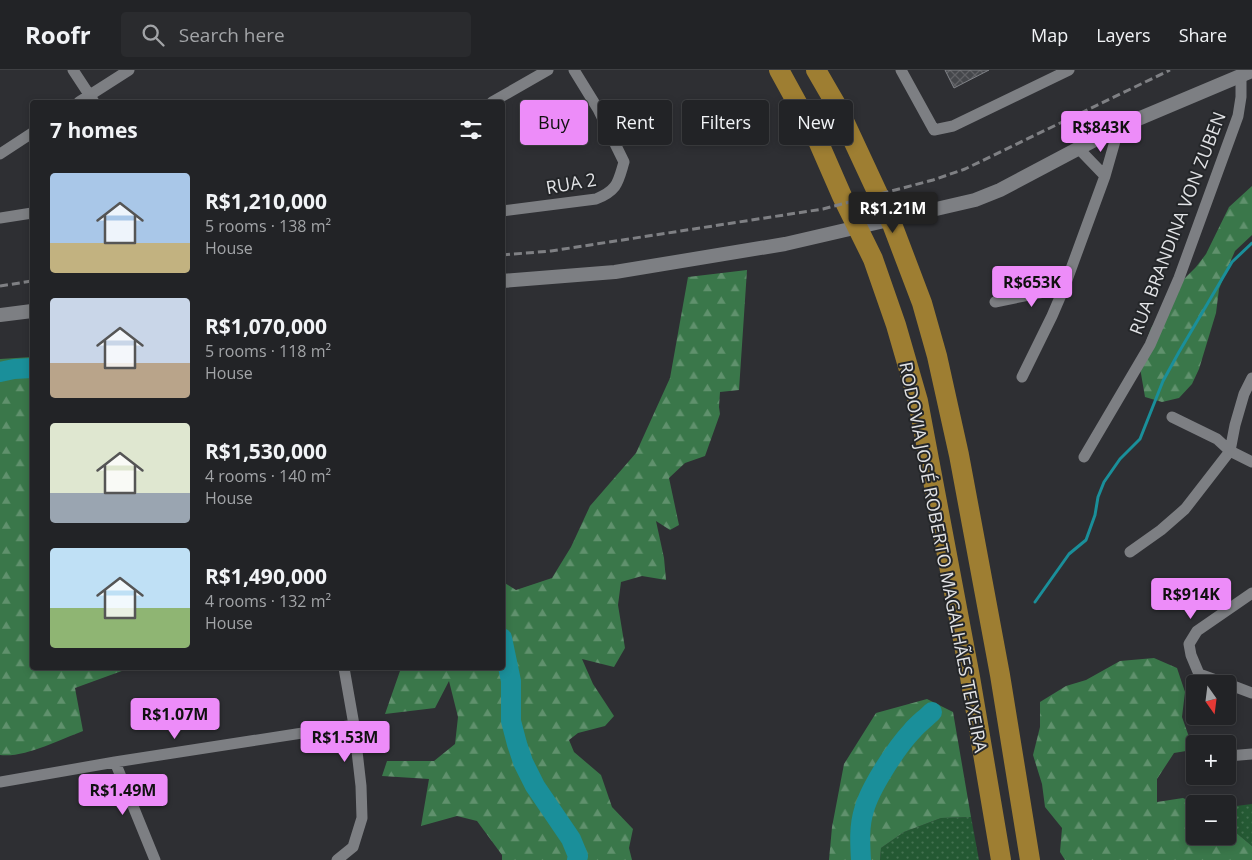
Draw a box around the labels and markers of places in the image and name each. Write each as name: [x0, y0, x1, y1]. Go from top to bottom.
pin: R$843K: [1060, 111, 1142, 153]
pin: R$1.21M: [847, 191, 939, 234]
pin: R$653K: [991, 266, 1073, 308]
pin: R$914K: [1150, 578, 1232, 620]
pin: R$1.07M: [129, 698, 221, 740]
pin: R$1.53M: [299, 720, 391, 763]
pin: R$1.49M: [77, 774, 169, 816]

